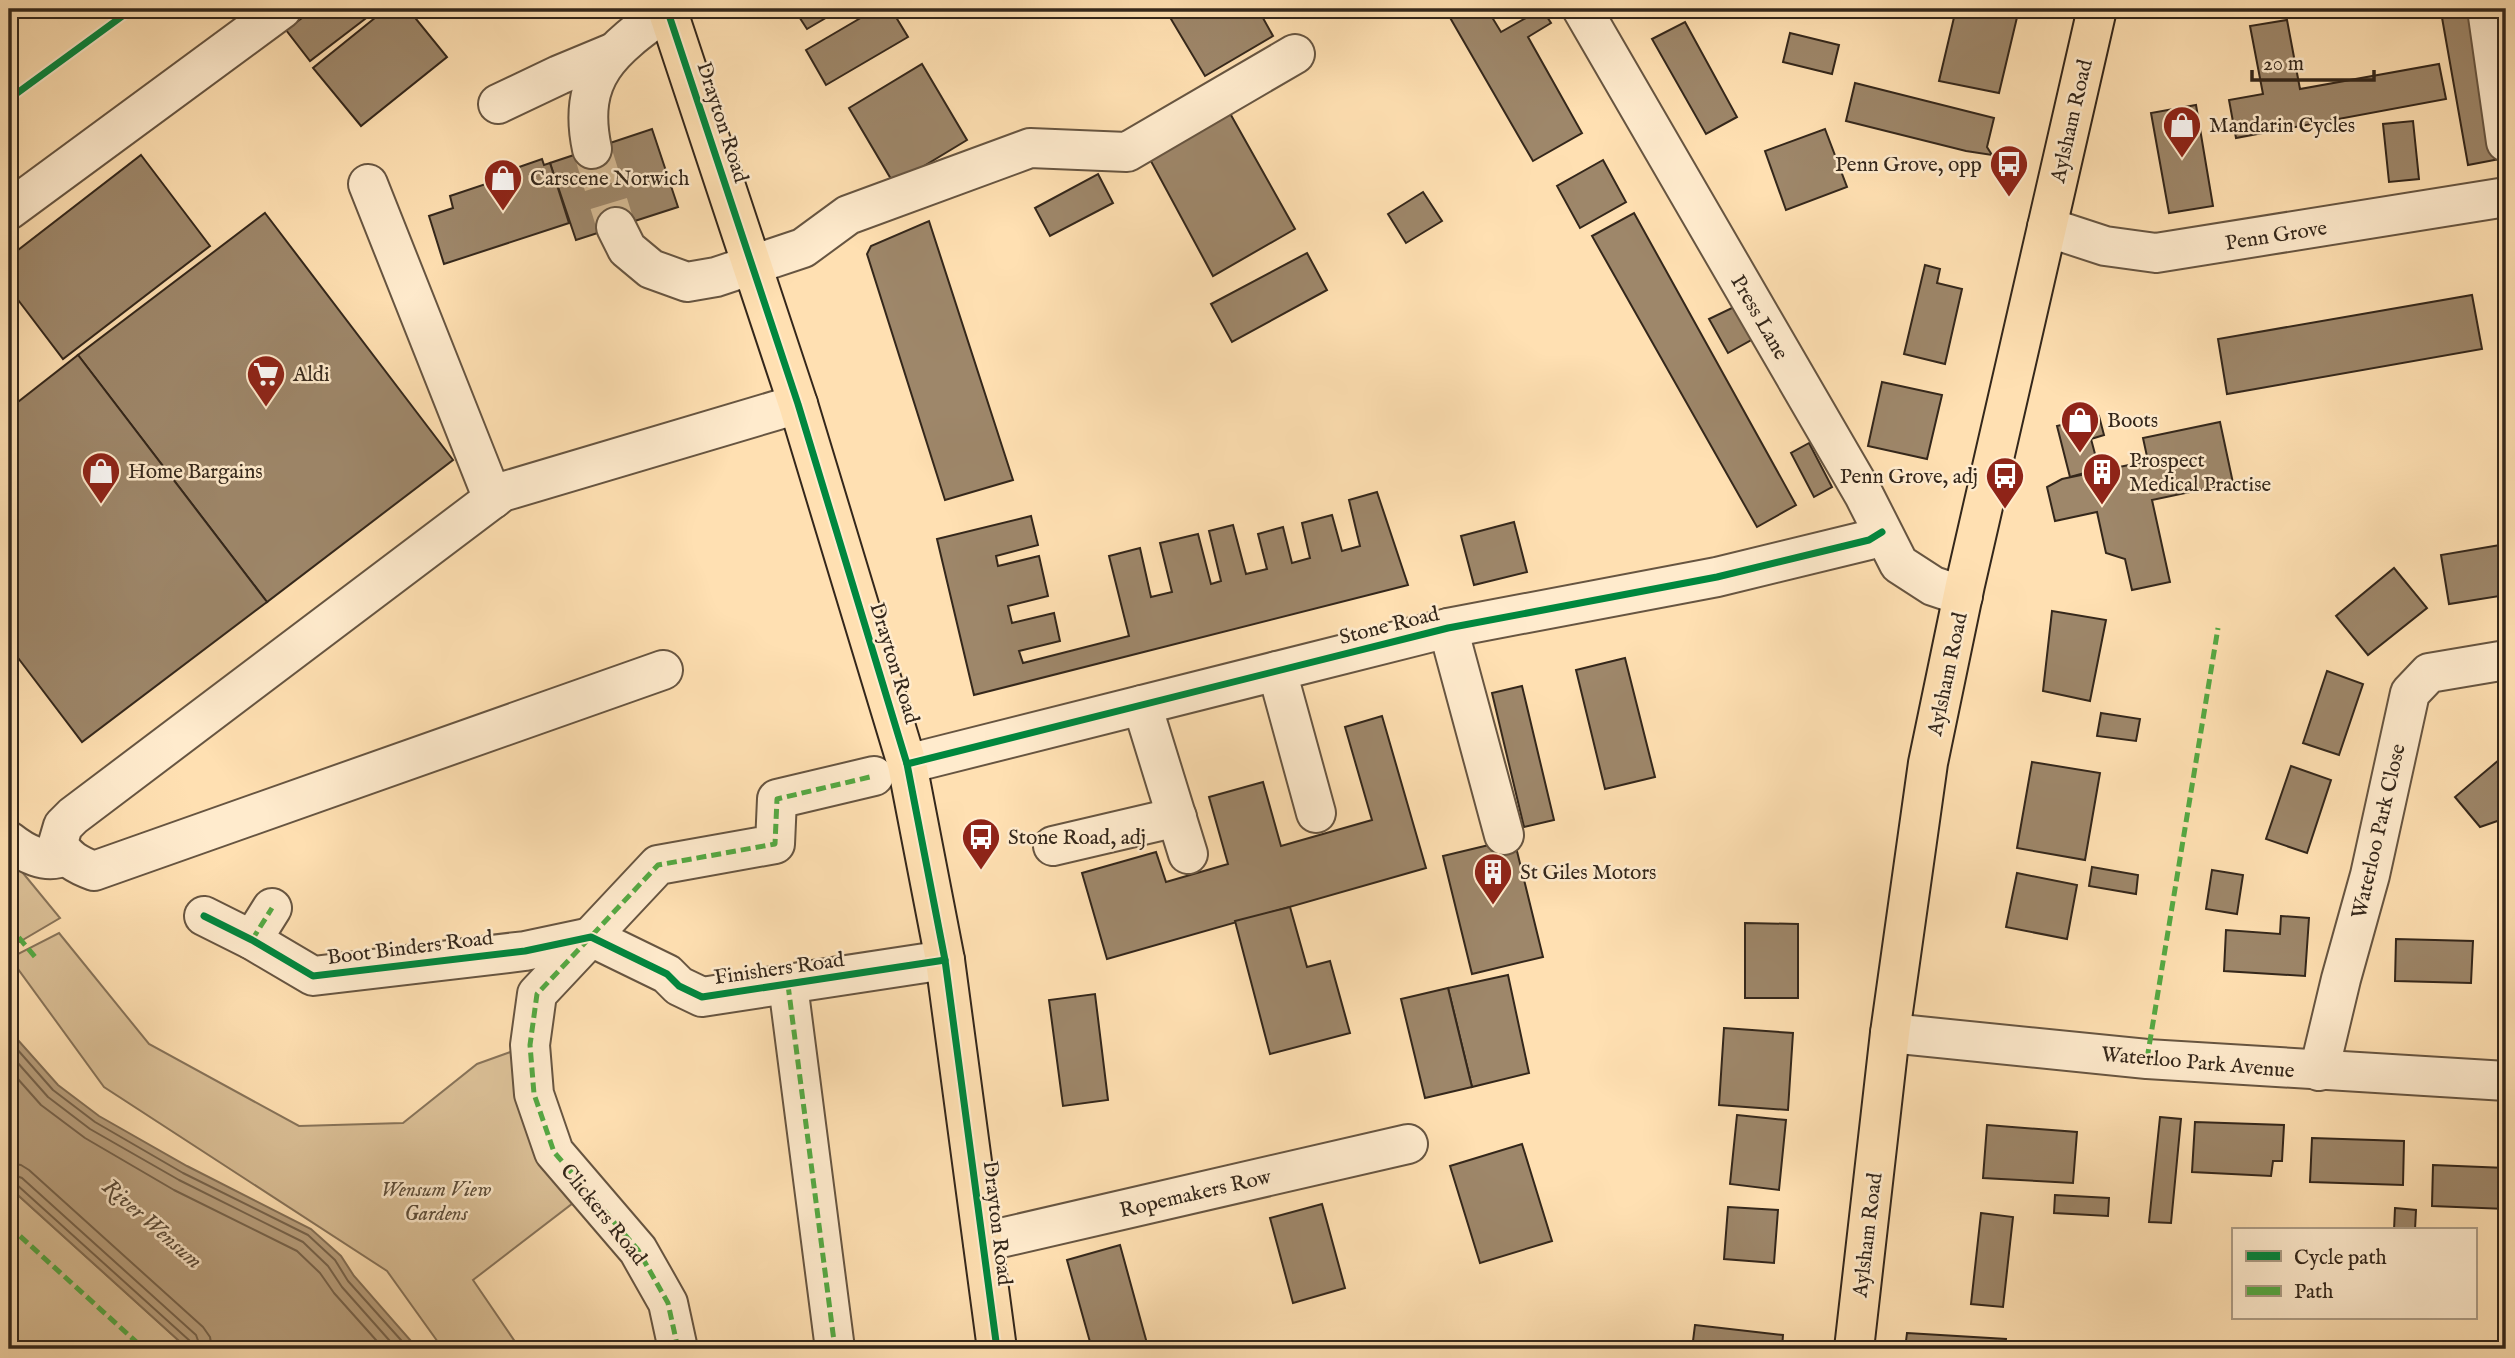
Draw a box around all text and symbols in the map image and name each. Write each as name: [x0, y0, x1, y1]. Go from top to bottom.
scale bar: [2252, 38, 2375, 82]
text: 20 m: [2263, 51, 2304, 78]
street label: Aylsham Road: [2045, 56, 2100, 186]
street label: Drayton Road: [689, 59, 754, 187]
shop icon: Mandarin Cycles: [2161, 104, 2203, 159]
place label: Mandarin Cycles: [2209, 113, 2355, 140]
bus stop icon: Penn Grove, opp: [1988, 143, 2030, 198]
place label: Penn Grove, opp: [1835, 152, 1982, 179]
shop icon: Carscene Norwich: [482, 157, 524, 212]
place label: Carscene Norwich: [530, 166, 689, 193]
street label: Penn Grove: [2223, 215, 2329, 258]
street label: Press Lane: [1724, 270, 1794, 365]
supermarket icon: Aldi: [245, 353, 287, 408]
place label: Aldi: [292, 362, 330, 389]
shop icon: Boots: [2059, 399, 2101, 454]
place label: Boots: [2107, 408, 2158, 435]
place label: Prospect Medical Practise: [2129, 448, 2272, 499]
shop icon: Home Bargains: [80, 450, 122, 505]
building icon: Prospect Medical Practise: [2081, 451, 2123, 506]
bus stop icon: Penn Grove, adj: [1984, 455, 2026, 510]
place label: Home Bargains: [128, 459, 263, 486]
place label: Penn Grove, adj: [1840, 464, 1978, 491]
street label: Drayton Road: [862, 600, 925, 728]
street label: Stone Road: [1337, 601, 1443, 652]
street label: Aylsham Road: [1922, 609, 1975, 739]
street label: Waterloo Park Close: [2346, 741, 2413, 921]
bus stop icon: Stone Road, adj: [960, 816, 1002, 871]
place label: Stone Road, adj: [1008, 825, 1146, 852]
building icon: St Giles Motors: [1472, 851, 1514, 906]
place label: St Giles Motors: [1520, 860, 1656, 887]
street label: Boot Binders Road: [326, 925, 495, 972]
street label: Finishers Road: [712, 947, 847, 992]
street label: Waterloo Park Avenue: [2100, 1042, 2296, 1085]
street label: Clickers Road: [554, 1159, 653, 1272]
street label: Drayton Road: [975, 1159, 1018, 1288]
street label: Ropemakers Row: [1117, 1164, 1275, 1225]
street label: Aylsham Road: [1847, 1170, 1890, 1300]
water label: River Wensum: [96, 1173, 208, 1276]
park label: Wensum View Gardens: [381, 1177, 492, 1228]
legend: [2232, 1228, 2476, 1320]
text: Cycle path: [2294, 1245, 2387, 1272]
text: Path: [2294, 1279, 2333, 1306]

